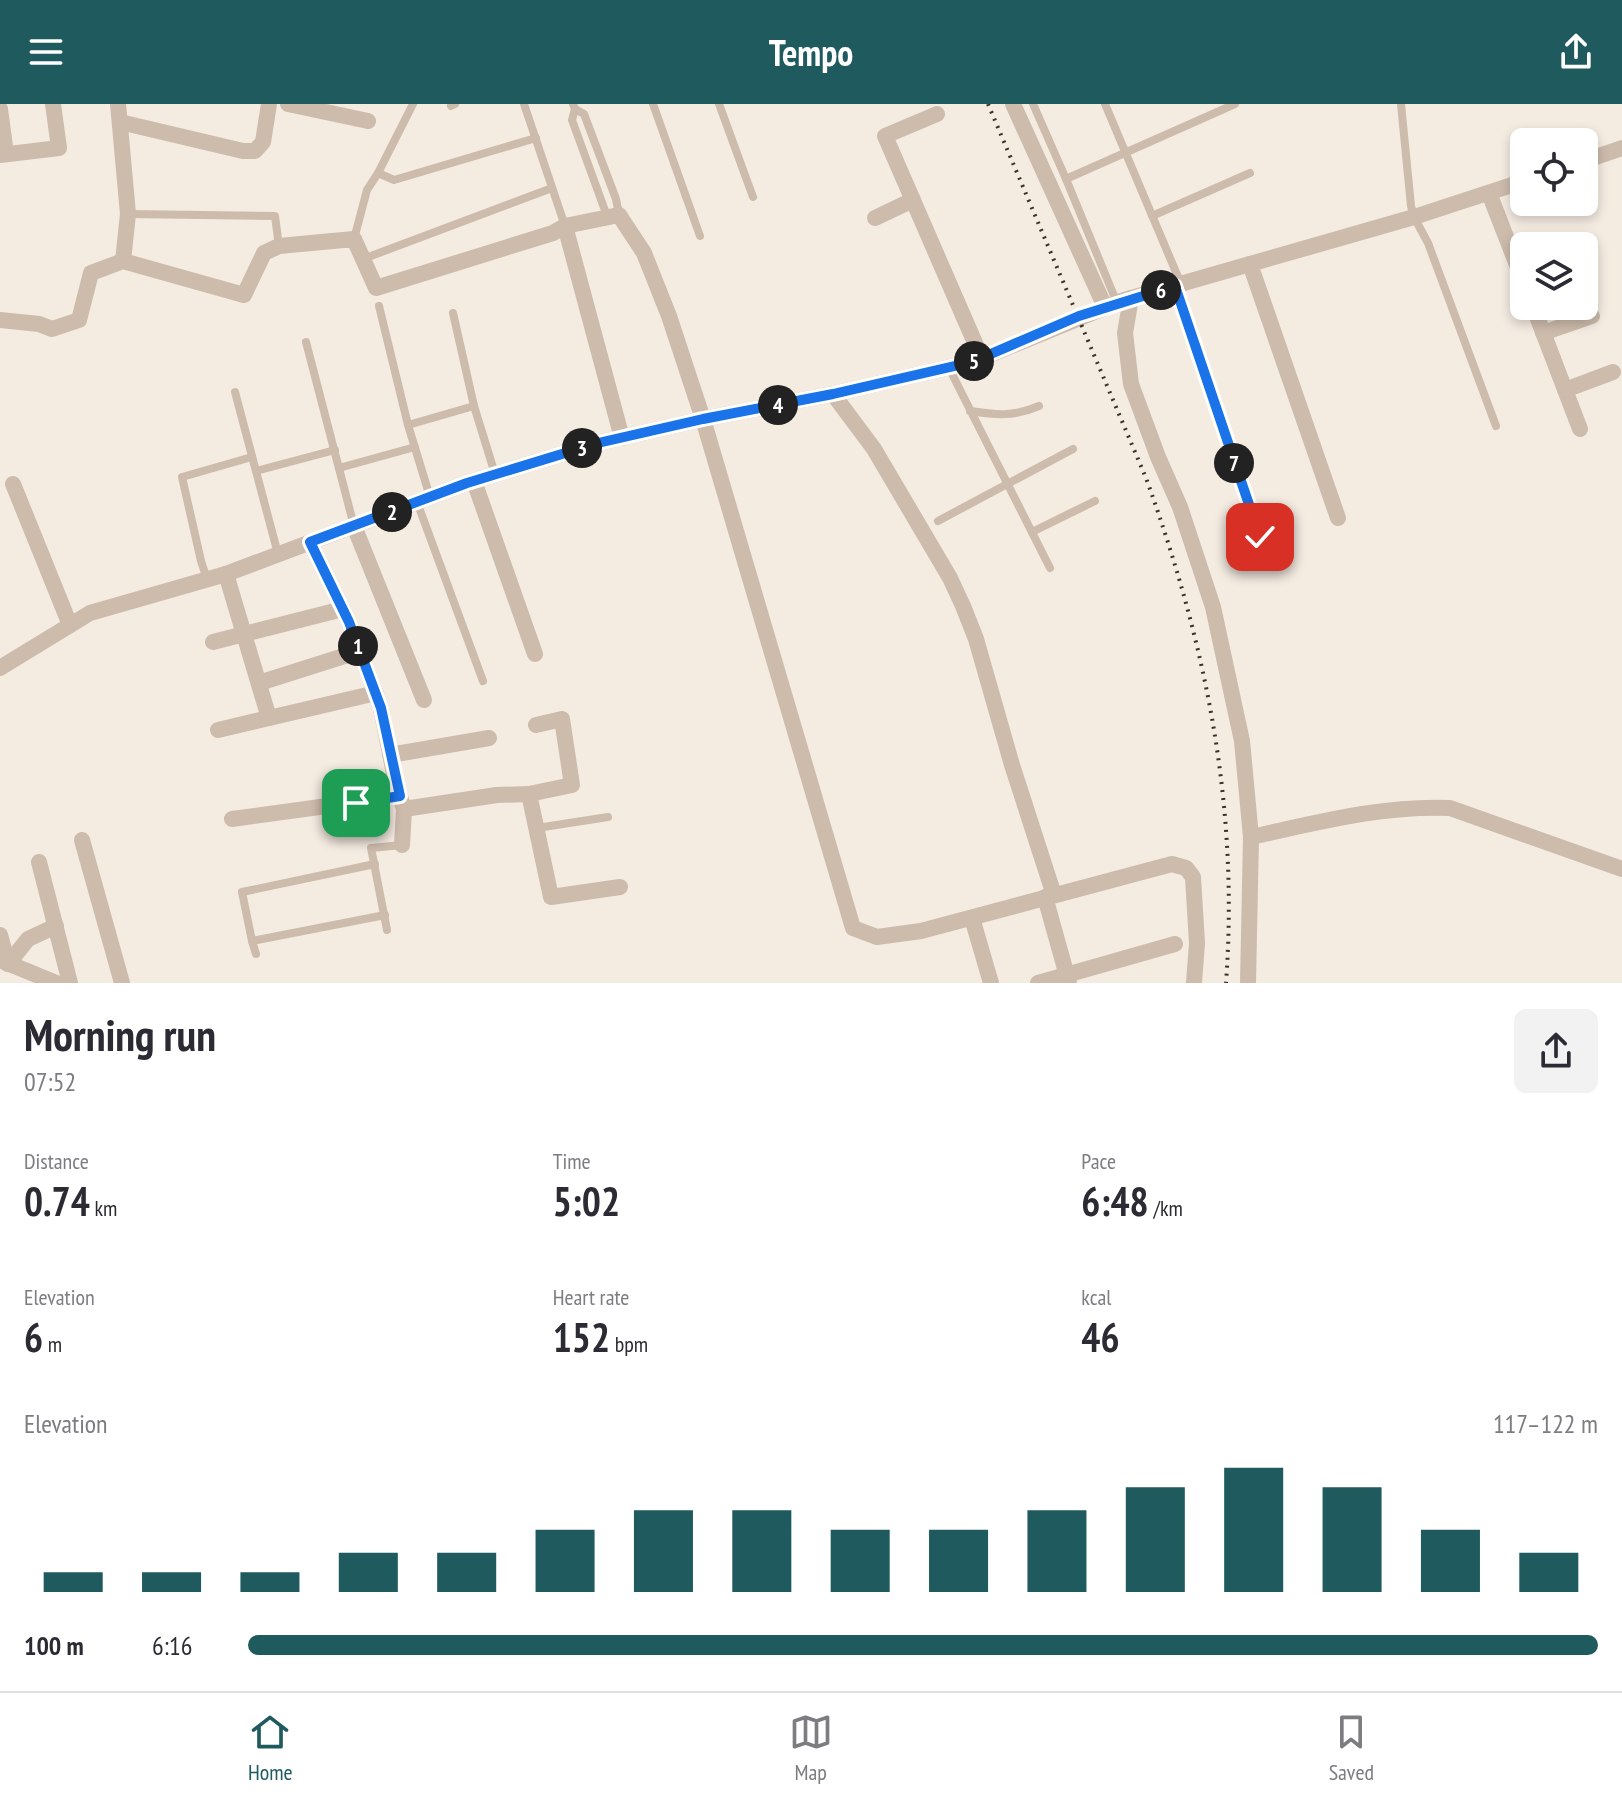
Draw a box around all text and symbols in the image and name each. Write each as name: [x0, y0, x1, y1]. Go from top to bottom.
text: Tempo: [769, 29, 853, 76]
icon: menu: [24, 30, 68, 74]
icon: share: [1554, 30, 1598, 74]
map controls: [1510, 128, 1598, 320]
button: locate: [1510, 128, 1598, 216]
button: layers: [1510, 232, 1598, 320]
pin: 6: [1141, 270, 1181, 310]
text: 6: [1156, 276, 1166, 304]
pin: 5: [954, 341, 994, 381]
text: 5: [969, 347, 979, 375]
pin: 4: [758, 385, 798, 425]
text: 4: [773, 391, 783, 419]
pin: 3: [562, 428, 602, 468]
text: 3: [577, 434, 587, 462]
pin: 7: [1214, 443, 1254, 483]
text: 7: [1229, 449, 1239, 477]
pin: 2: [372, 492, 412, 532]
text: 2: [387, 498, 397, 526]
pin: [1226, 503, 1294, 571]
icon: check: [1238, 515, 1282, 559]
pin: 1: [338, 626, 378, 666]
text: 1: [353, 632, 363, 660]
pin: [322, 769, 390, 837]
icon: arrive: [334, 781, 378, 825]
text: Morning run: [24, 1006, 216, 1063]
button: share: [1514, 1009, 1598, 1093]
text: 07:52: [24, 1065, 76, 1098]
text: Distance: [24, 1147, 89, 1175]
text: Time: [553, 1147, 591, 1175]
text: Pace: [1081, 1147, 1116, 1175]
text: 0.74: [24, 1175, 90, 1227]
text: 5:02: [553, 1175, 620, 1227]
text: 6:48: [1081, 1175, 1149, 1227]
text: km: [90, 1194, 117, 1222]
text: /km: [1149, 1194, 1183, 1222]
text: Elevation: [24, 1283, 95, 1311]
text: Heart rate: [553, 1283, 629, 1311]
text: kcal: [1081, 1283, 1111, 1311]
text: 6: [24, 1311, 43, 1363]
text: 152: [553, 1311, 610, 1363]
text: 46: [1081, 1311, 1120, 1363]
text: m: [43, 1330, 62, 1358]
text: bpm: [610, 1330, 648, 1358]
text: Elevation: [24, 1407, 107, 1440]
text: 117–122 m: [1493, 1407, 1598, 1440]
text: 100 m: [24, 1629, 84, 1662]
text: 6:16: [152, 1629, 192, 1662]
tab: Home: [248, 1710, 293, 1786]
tab: Map: [789, 1710, 833, 1786]
tab: Saved: [1329, 1710, 1374, 1786]

